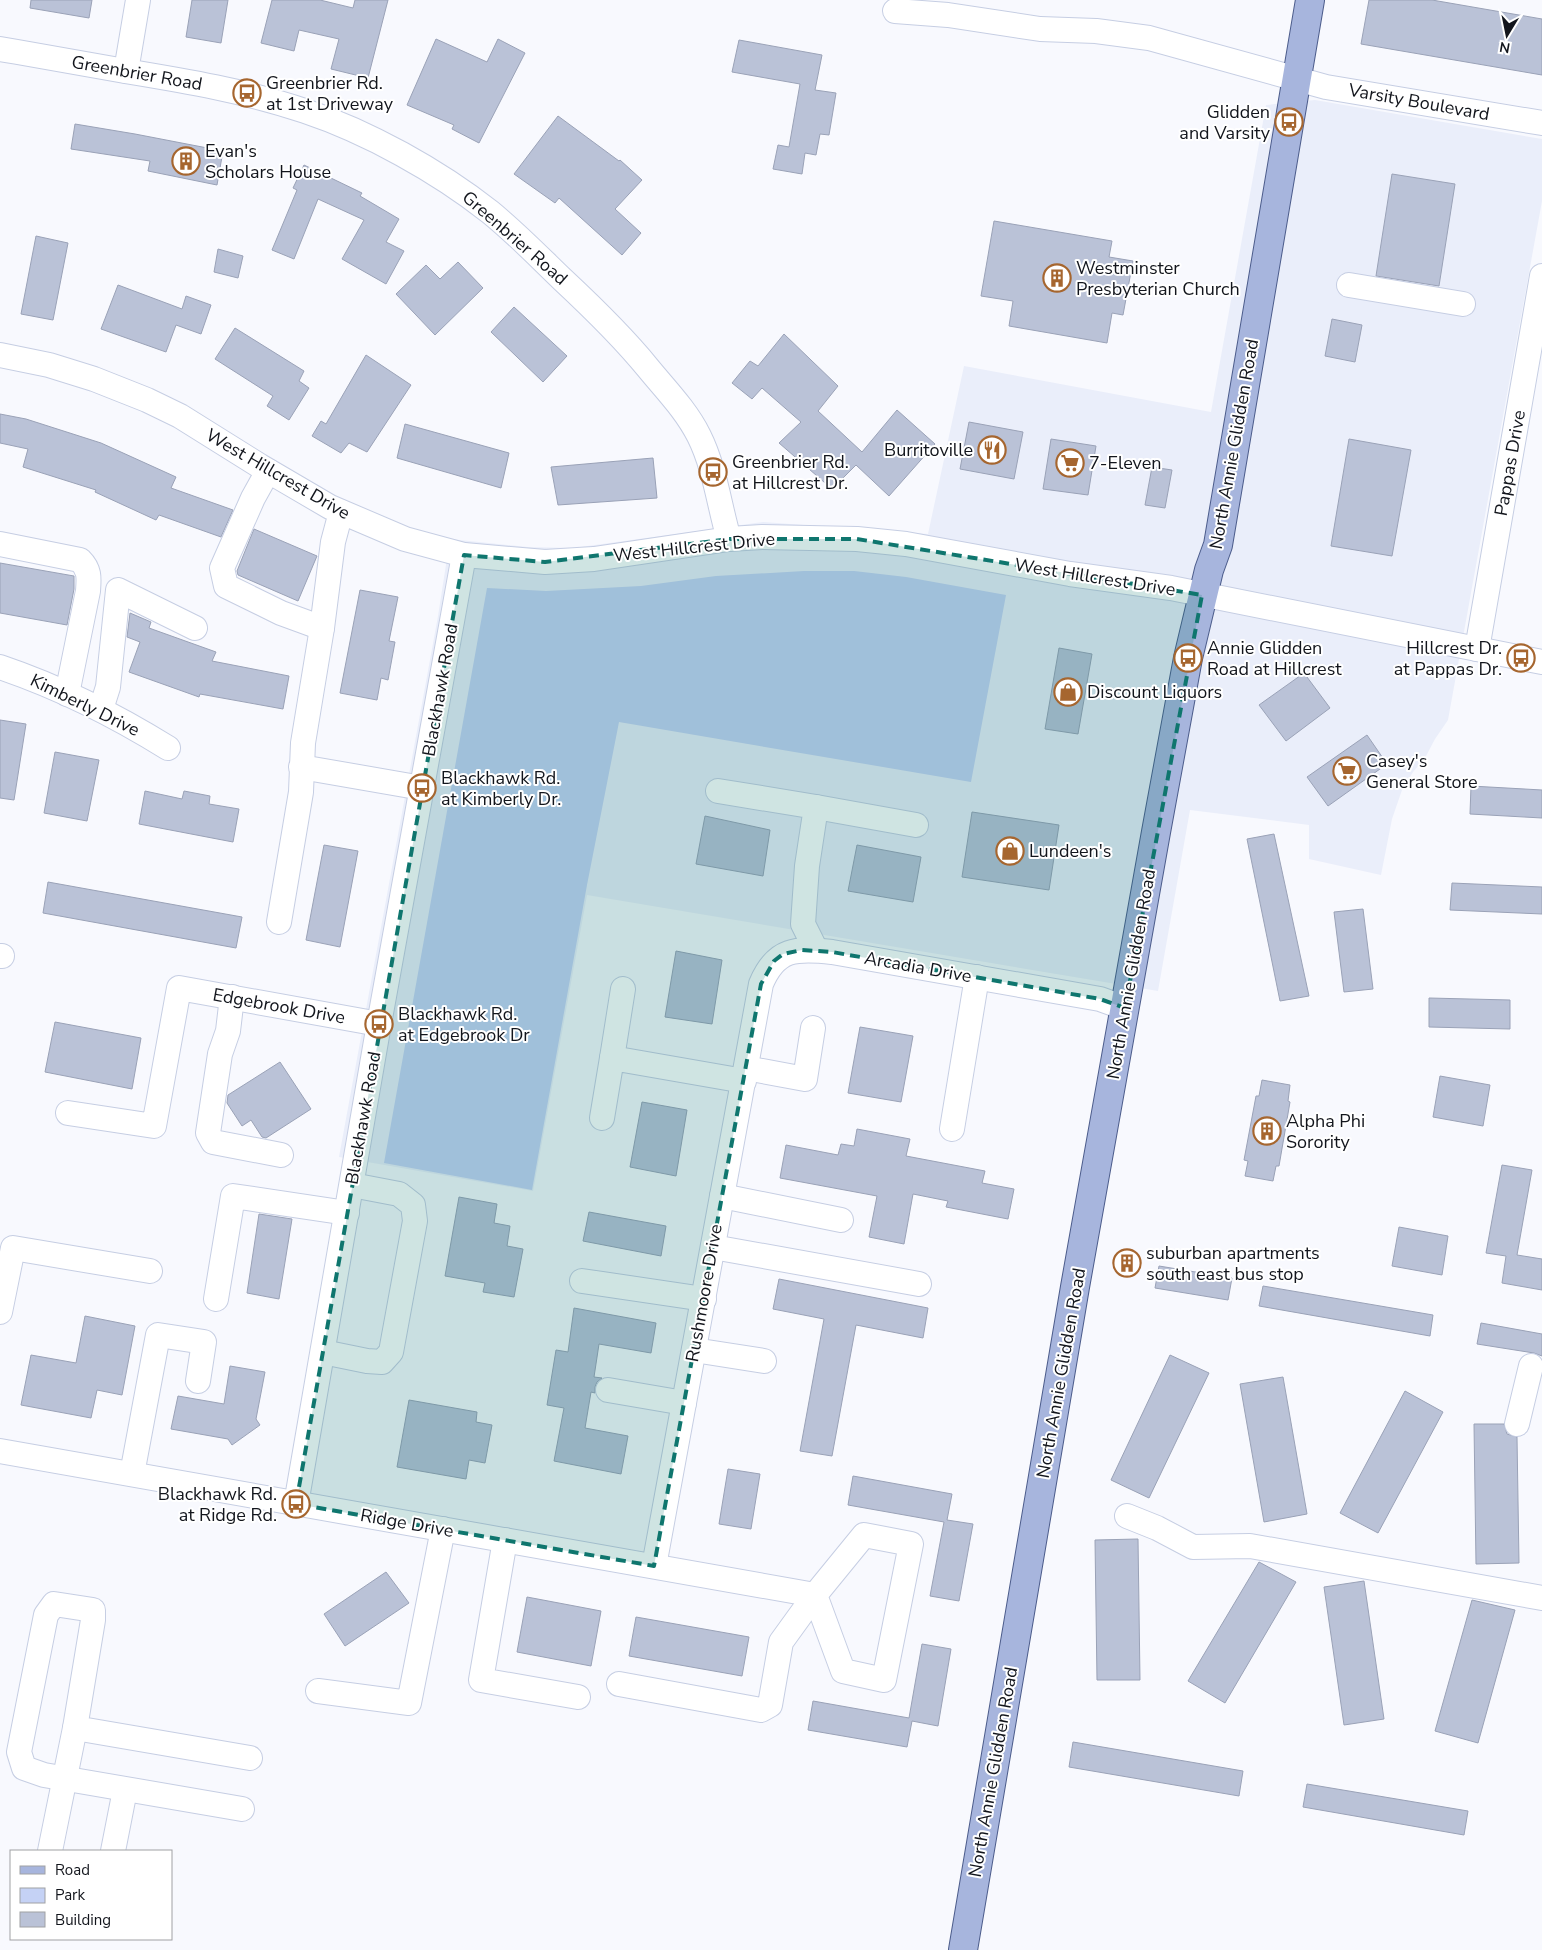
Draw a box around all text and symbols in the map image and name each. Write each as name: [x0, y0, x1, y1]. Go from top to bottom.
north arrow: [1482, 10, 1532, 60]
text: N: [1498, 37, 1512, 58]
street label: Greenbrier Road: [70, 50, 204, 96]
place label: Greenbrier Rd. at 1st Driveway: [266, 71, 394, 116]
bus stop icon: Greenbrier Rd. at 1st Driveway: [232, 78, 262, 108]
street label: Varsity Boulevard: [1346, 78, 1491, 126]
place label: Glidden and Varsity: [1179, 100, 1271, 145]
bus stop icon: Glidden and Varsity: [1274, 107, 1304, 137]
place label: Evan's Scholars House: [205, 139, 331, 184]
building icon: Evan's Scholars House: [171, 146, 201, 176]
street label: Greenbrier Road: [457, 186, 573, 290]
place label: Westminster Presbyterian Church: [1076, 256, 1240, 301]
building icon: Westminster Presbyterian Church: [1042, 263, 1072, 293]
street label: North Annie Glidden Road: [1204, 337, 1264, 551]
street label: Pappas Drive: [1489, 408, 1531, 518]
street label: West Hillcrest Drive: [202, 423, 354, 525]
restaurant icon: Burritoville: [977, 435, 1007, 465]
place label: Burritoville: [884, 438, 973, 462]
supermarket icon: 7-Eleven: [1055, 448, 1085, 478]
place label: Greenbrier Rd. at Hillcrest Dr.: [732, 450, 849, 495]
place label: 7-Eleven: [1089, 451, 1162, 475]
bus stop icon: Greenbrier Rd. at Hillcrest Dr.: [698, 457, 728, 487]
street label: West Hillcrest Drive: [612, 527, 776, 567]
street label: West Hillcrest Drive: [1013, 552, 1177, 602]
street label: Blackhawk Road: [416, 622, 464, 758]
place label: Annie Glidden Road at Hillcrest: [1207, 636, 1342, 681]
place label: Hillcrest Dr. at Pappas Dr.: [1394, 636, 1502, 681]
bus stop icon: Annie Glidden Road at Hillcrest: [1173, 643, 1203, 673]
bus stop icon: Hillcrest Dr. at Pappas Dr.: [1506, 643, 1536, 673]
street label: Kimberly Drive: [26, 668, 144, 742]
shop icon: Discount Liquors: [1053, 677, 1083, 707]
place label: Discount Liquors: [1087, 680, 1222, 704]
place label: Casey's General Store: [1366, 749, 1477, 794]
supermarket icon: Casey's General Store: [1332, 756, 1362, 786]
place label: Blackhawk Rd. at Kimberly Dr.: [441, 766, 561, 811]
bus stop icon: Blackhawk Rd. at Kimberly Dr.: [407, 773, 437, 803]
shop icon: Lundeen's: [995, 836, 1025, 866]
place label: Lundeen's: [1029, 839, 1111, 863]
street label: North Annie Glidden Road: [1101, 867, 1161, 1081]
street label: Arcadia Drive: [862, 946, 974, 988]
street label: Edgebrook Drive: [211, 983, 347, 1029]
place label: Blackhawk Rd. at Edgebrook Dr: [398, 1002, 530, 1047]
bus stop icon: Blackhawk Rd. at Edgebrook Dr: [364, 1009, 394, 1039]
street label: Blackhawk Road: [339, 1050, 387, 1186]
place label: Alpha Phi Sorority: [1286, 1109, 1365, 1154]
building icon: Alpha Phi Sorority: [1252, 1116, 1282, 1146]
street label: Rushmoore Drive: [680, 1222, 728, 1364]
place label: suburban apartments south east bus stop: [1146, 1241, 1320, 1286]
building icon: suburban apartments south east bus stop: [1112, 1248, 1142, 1278]
street label: North Annie Glidden Road: [1031, 1266, 1091, 1480]
place label: Blackhawk Rd. at Ridge Rd.: [158, 1482, 277, 1527]
bus stop icon: Blackhawk Rd. at Ridge Rd.: [281, 1489, 311, 1519]
street label: Ridge Drive: [359, 1503, 455, 1543]
street label: North Annie Glidden Road: [963, 1665, 1023, 1879]
legend: [10, 1850, 172, 1940]
text: Road: [55, 1860, 90, 1880]
text: Park: [55, 1885, 85, 1905]
text: Building: [55, 1910, 111, 1930]

